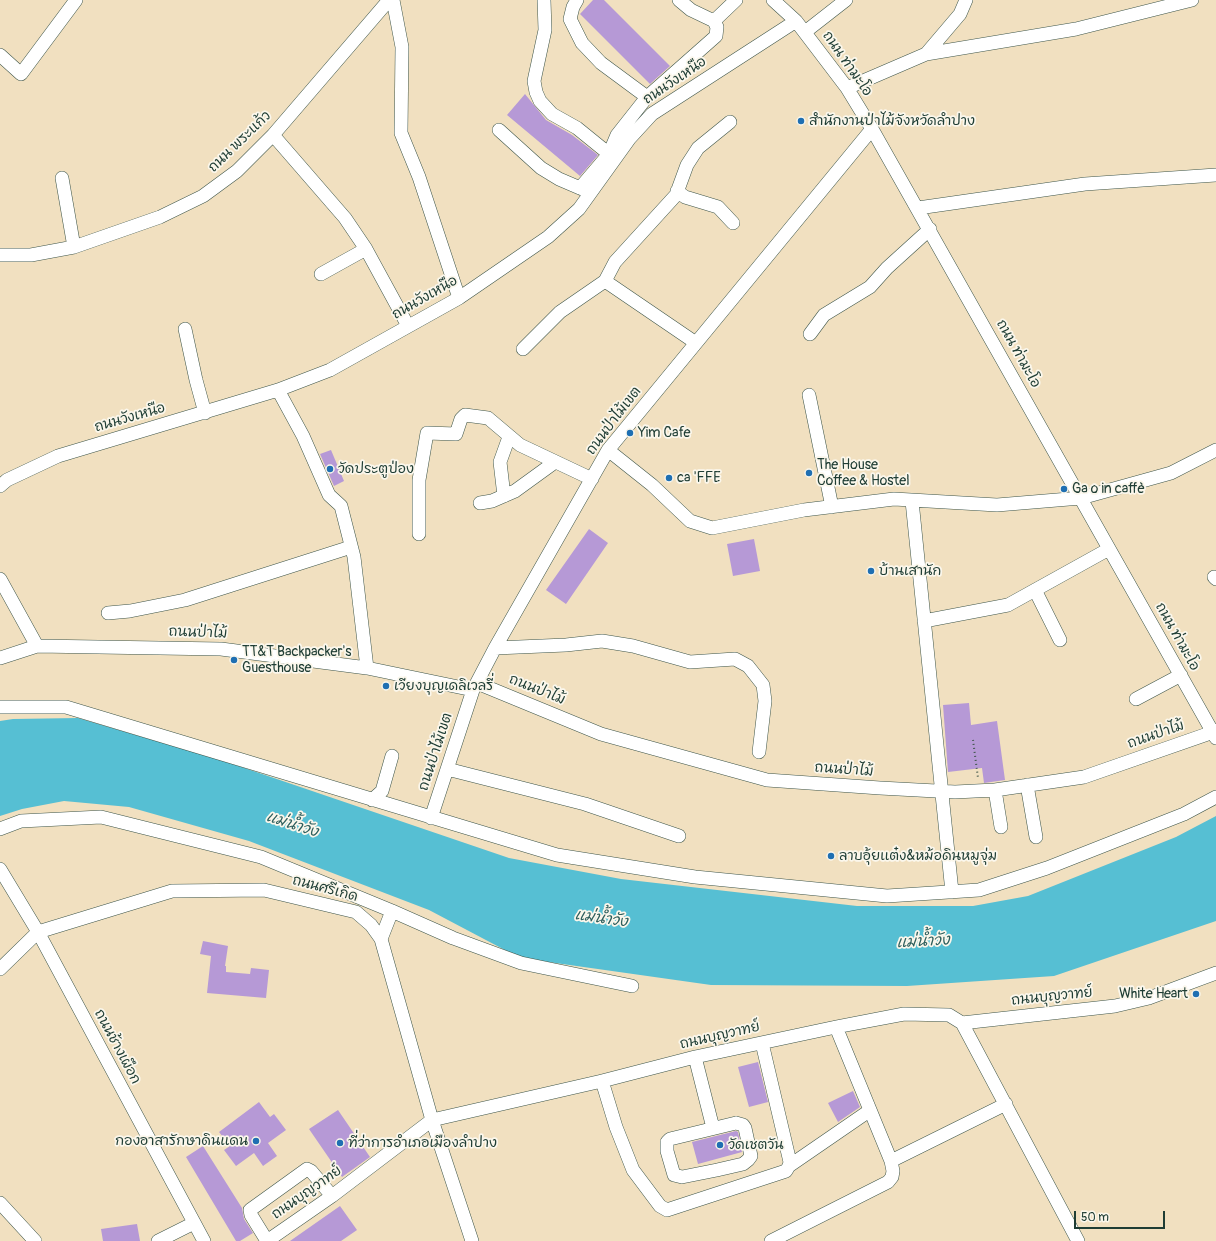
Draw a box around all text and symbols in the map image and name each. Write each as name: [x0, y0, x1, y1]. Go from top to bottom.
street label: ถนน ท่ามะโอ: [818, 28, 876, 100]
street label: ถนนวังเหนือ: [640, 54, 710, 108]
street label: ถนน พระแก้ว: [205, 108, 275, 176]
place label: สำนักงานป่าไม้จังหวัดลำปาง: [809, 113, 975, 129]
marker: สำนักงานป่าไม้จังหวัดลำปาง: [796, 116, 806, 126]
street label: ถนนวังเหนือ: [389, 272, 461, 324]
street label: ถนน ท่ามะโอ: [992, 317, 1044, 391]
street label: ถนนป่าไม้เขต: [583, 384, 645, 458]
street label: ถนนวังเหนือ: [93, 400, 167, 436]
place label: Yim Cafe: [638, 425, 690, 441]
marker: Yim Cafe: [625, 428, 635, 438]
place label: The House Coffee & Hostel: [817, 457, 909, 490]
place label: วัดประตูป่อง: [338, 461, 414, 477]
marker: วัดประตูป่อง: [325, 464, 335, 474]
marker: The House Coffee & Hostel: [804, 468, 814, 478]
place label: ca 'FFE: [677, 470, 721, 486]
marker: ca 'FFE: [664, 473, 674, 483]
place label: Ga o in caffè: [1072, 481, 1145, 497]
marker: Ga o in caffè: [1059, 484, 1069, 494]
place label: บ้านเสานัก: [879, 563, 941, 579]
marker: บ้านเสานัก: [866, 566, 876, 576]
street label: ถนน ท่ามะโอ: [1151, 600, 1203, 674]
street label: ถนนป่าไม้: [168, 624, 228, 642]
place label: TT&T Backpacker's Guesthouse: [242, 644, 351, 676]
marker: TT&T Backpacker's Guesthouse: [229, 655, 239, 665]
street label: ถนนป่าไม้: [506, 671, 568, 709]
place label: เวียงบุญเดลิเวลรี่: [394, 678, 493, 694]
marker: เวียงบุญเดลิเวลรี่: [381, 681, 391, 691]
street label: ถนนป่าไม้เขต: [416, 711, 456, 793]
street label: ถนนป่าไม้: [1125, 717, 1187, 753]
street label: ถนนป่าไม้: [814, 760, 874, 780]
water label: แม่น้ำวัง: [264, 808, 320, 842]
place label: ลาบอุ้ยแต๋ง&หม้อดินหมูจุ่ม: [839, 848, 997, 864]
marker: ลาบอุ้ยแต๋ง&หม้อดินหมูจุ่ม: [826, 851, 836, 861]
street label: ถนนศรีเกิด: [290, 872, 360, 906]
water label: แม่น้ำวัง: [573, 906, 629, 932]
water label: แม่น้ำวัง: [896, 932, 950, 952]
street label: ถนนบุญวาทย์: [1010, 984, 1094, 1010]
place label: White Heart: [1119, 986, 1188, 1002]
marker: White Heart: [1191, 989, 1201, 999]
street label: ถนนช้างเผือก: [90, 1007, 144, 1087]
street label: ถนนบุญวาทย์: [678, 1019, 762, 1053]
place label: กองอาสารักษาดินแดน: [115, 1133, 248, 1149]
place label: ที่ว่าการอำเภอเมืองลำปาง: [348, 1135, 497, 1151]
marker: กองอาสารักษาดินแดน: [251, 1136, 261, 1146]
place label: วัดเชตวัน: [728, 1137, 783, 1153]
marker: ที่ว่าการอำเภอเมืองลำปาง: [335, 1138, 345, 1148]
marker: วัดเชตวัน: [715, 1140, 725, 1150]
street label: ถนนบุญวาทย์: [269, 1163, 345, 1223]
scale bar: [1076, 1203, 1167, 1229]
text: 50 m: [1081, 1210, 1109, 1225]

